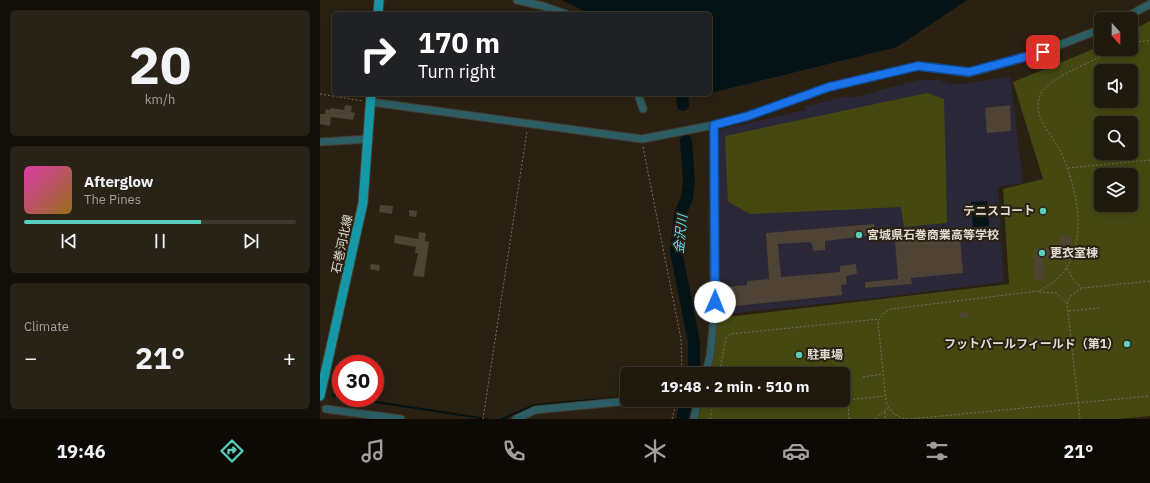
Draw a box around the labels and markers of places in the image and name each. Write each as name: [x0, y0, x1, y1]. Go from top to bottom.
pin: [1026, 35, 1060, 69]
place label: テニスコート: [963, 203, 1035, 218]
marker: テニスコート: [1038, 206, 1048, 216]
place label: 宮城県石巻商業高等学校: [867, 227, 999, 242]
marker: 宮城県石巻商業高等学校: [854, 230, 864, 240]
place label: 更衣室棟: [1050, 245, 1098, 260]
marker: 更衣室棟: [1037, 248, 1047, 258]
place label: フットバールフィールド（第1）: [944, 336, 1119, 351]
marker: フットバールフィールド（第1）: [1122, 339, 1132, 349]
place label: 駐車場: [807, 347, 843, 362]
marker: 駐車場: [794, 350, 804, 360]

